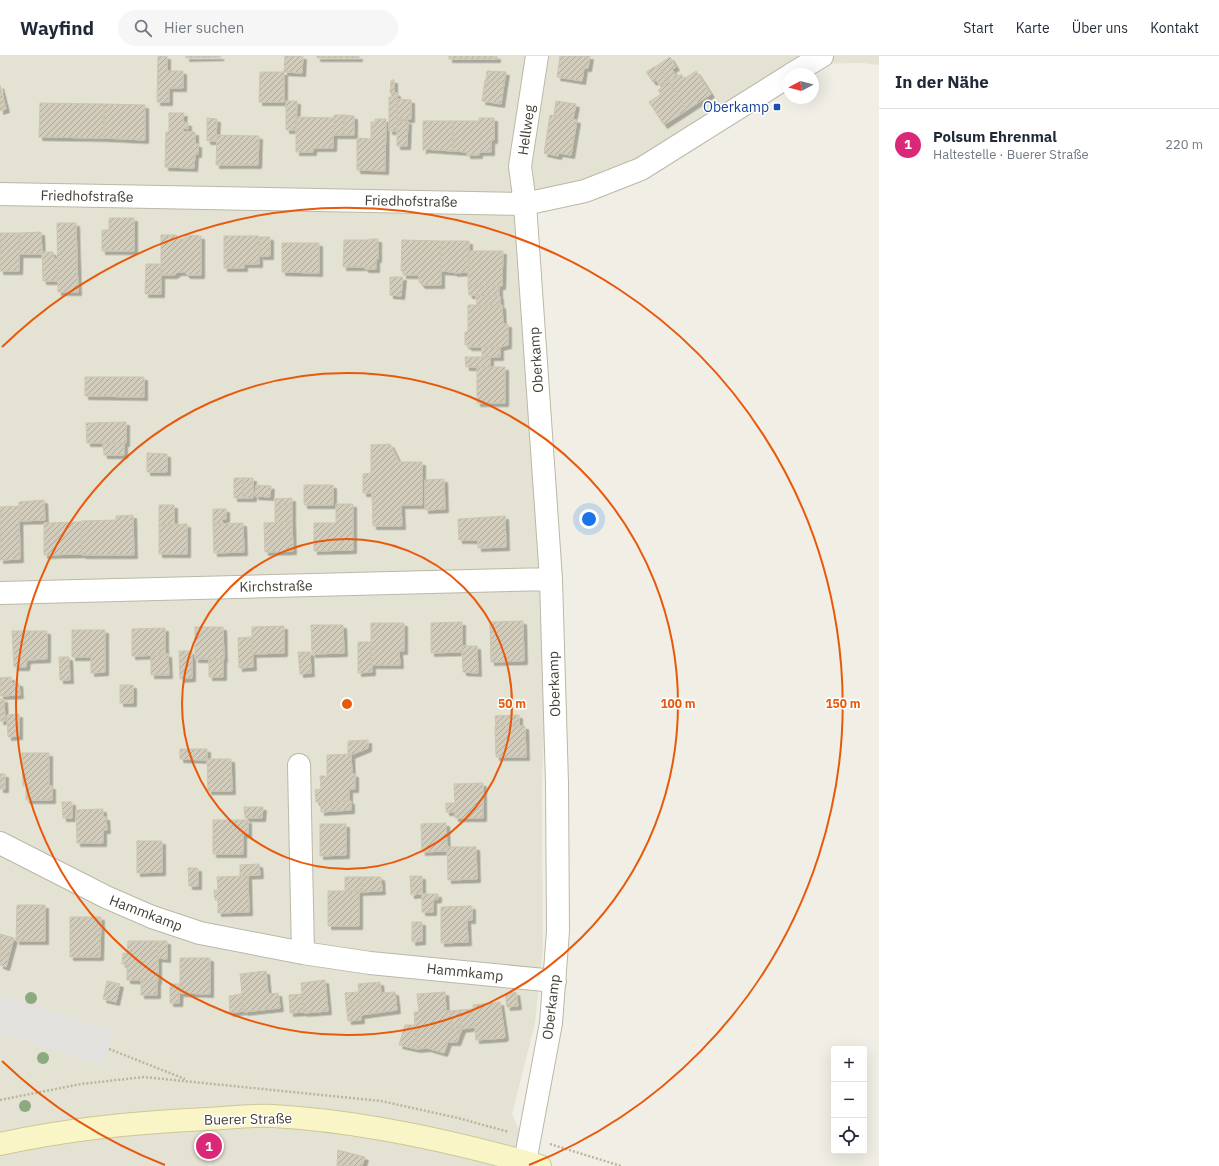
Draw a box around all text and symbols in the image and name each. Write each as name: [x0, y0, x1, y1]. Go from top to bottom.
search box: [118, 10, 398, 46]
text: Wayfind: [20, 16, 94, 40]
icon: search: [132, 17, 154, 39]
text: Hier suchen: [164, 18, 244, 37]
text: Start: [963, 19, 994, 37]
text: Karte: [1016, 19, 1050, 37]
text: Über uns: [1072, 19, 1128, 37]
text: Kontakt: [1150, 19, 1199, 37]
north arrow: [783, 68, 819, 104]
text: In der Nähe: [895, 71, 989, 93]
place label: Oberkamp: [703, 98, 769, 116]
marker: Oberkamp: [772, 102, 782, 112]
street label: Hellweg: [514, 103, 539, 156]
text: Polsum Ehrenmal: [933, 127, 1057, 146]
text: 1: [904, 136, 912, 153]
text: 220 m: [1165, 136, 1203, 153]
text: Haltestelle · Buerer Straße: [933, 146, 1089, 163]
street label: Friedhofstraße: [40, 186, 134, 206]
street label: Friedhofstraße: [364, 191, 458, 211]
street label: Oberkamp: [525, 326, 547, 394]
your location: [579, 509, 599, 529]
street label: Kirchstraße: [239, 576, 313, 596]
street label: Oberkamp: [544, 651, 564, 717]
text: 50 m: [498, 696, 526, 711]
text: 100 m: [660, 696, 696, 711]
text: 150 m: [825, 696, 861, 711]
centre of rings: [340, 697, 354, 711]
street label: Hammkamp: [107, 891, 185, 935]
street label: Hammkamp: [426, 959, 504, 985]
street label: Oberkamp: [538, 973, 564, 1041]
map controls: [831, 1046, 867, 1154]
button: +: [831, 1046, 867, 1082]
button: −: [831, 1082, 867, 1118]
street label: Buerer Straße: [204, 1109, 293, 1129]
button: locate: [831, 1118, 867, 1154]
pin: 1: [196, 1131, 222, 1161]

